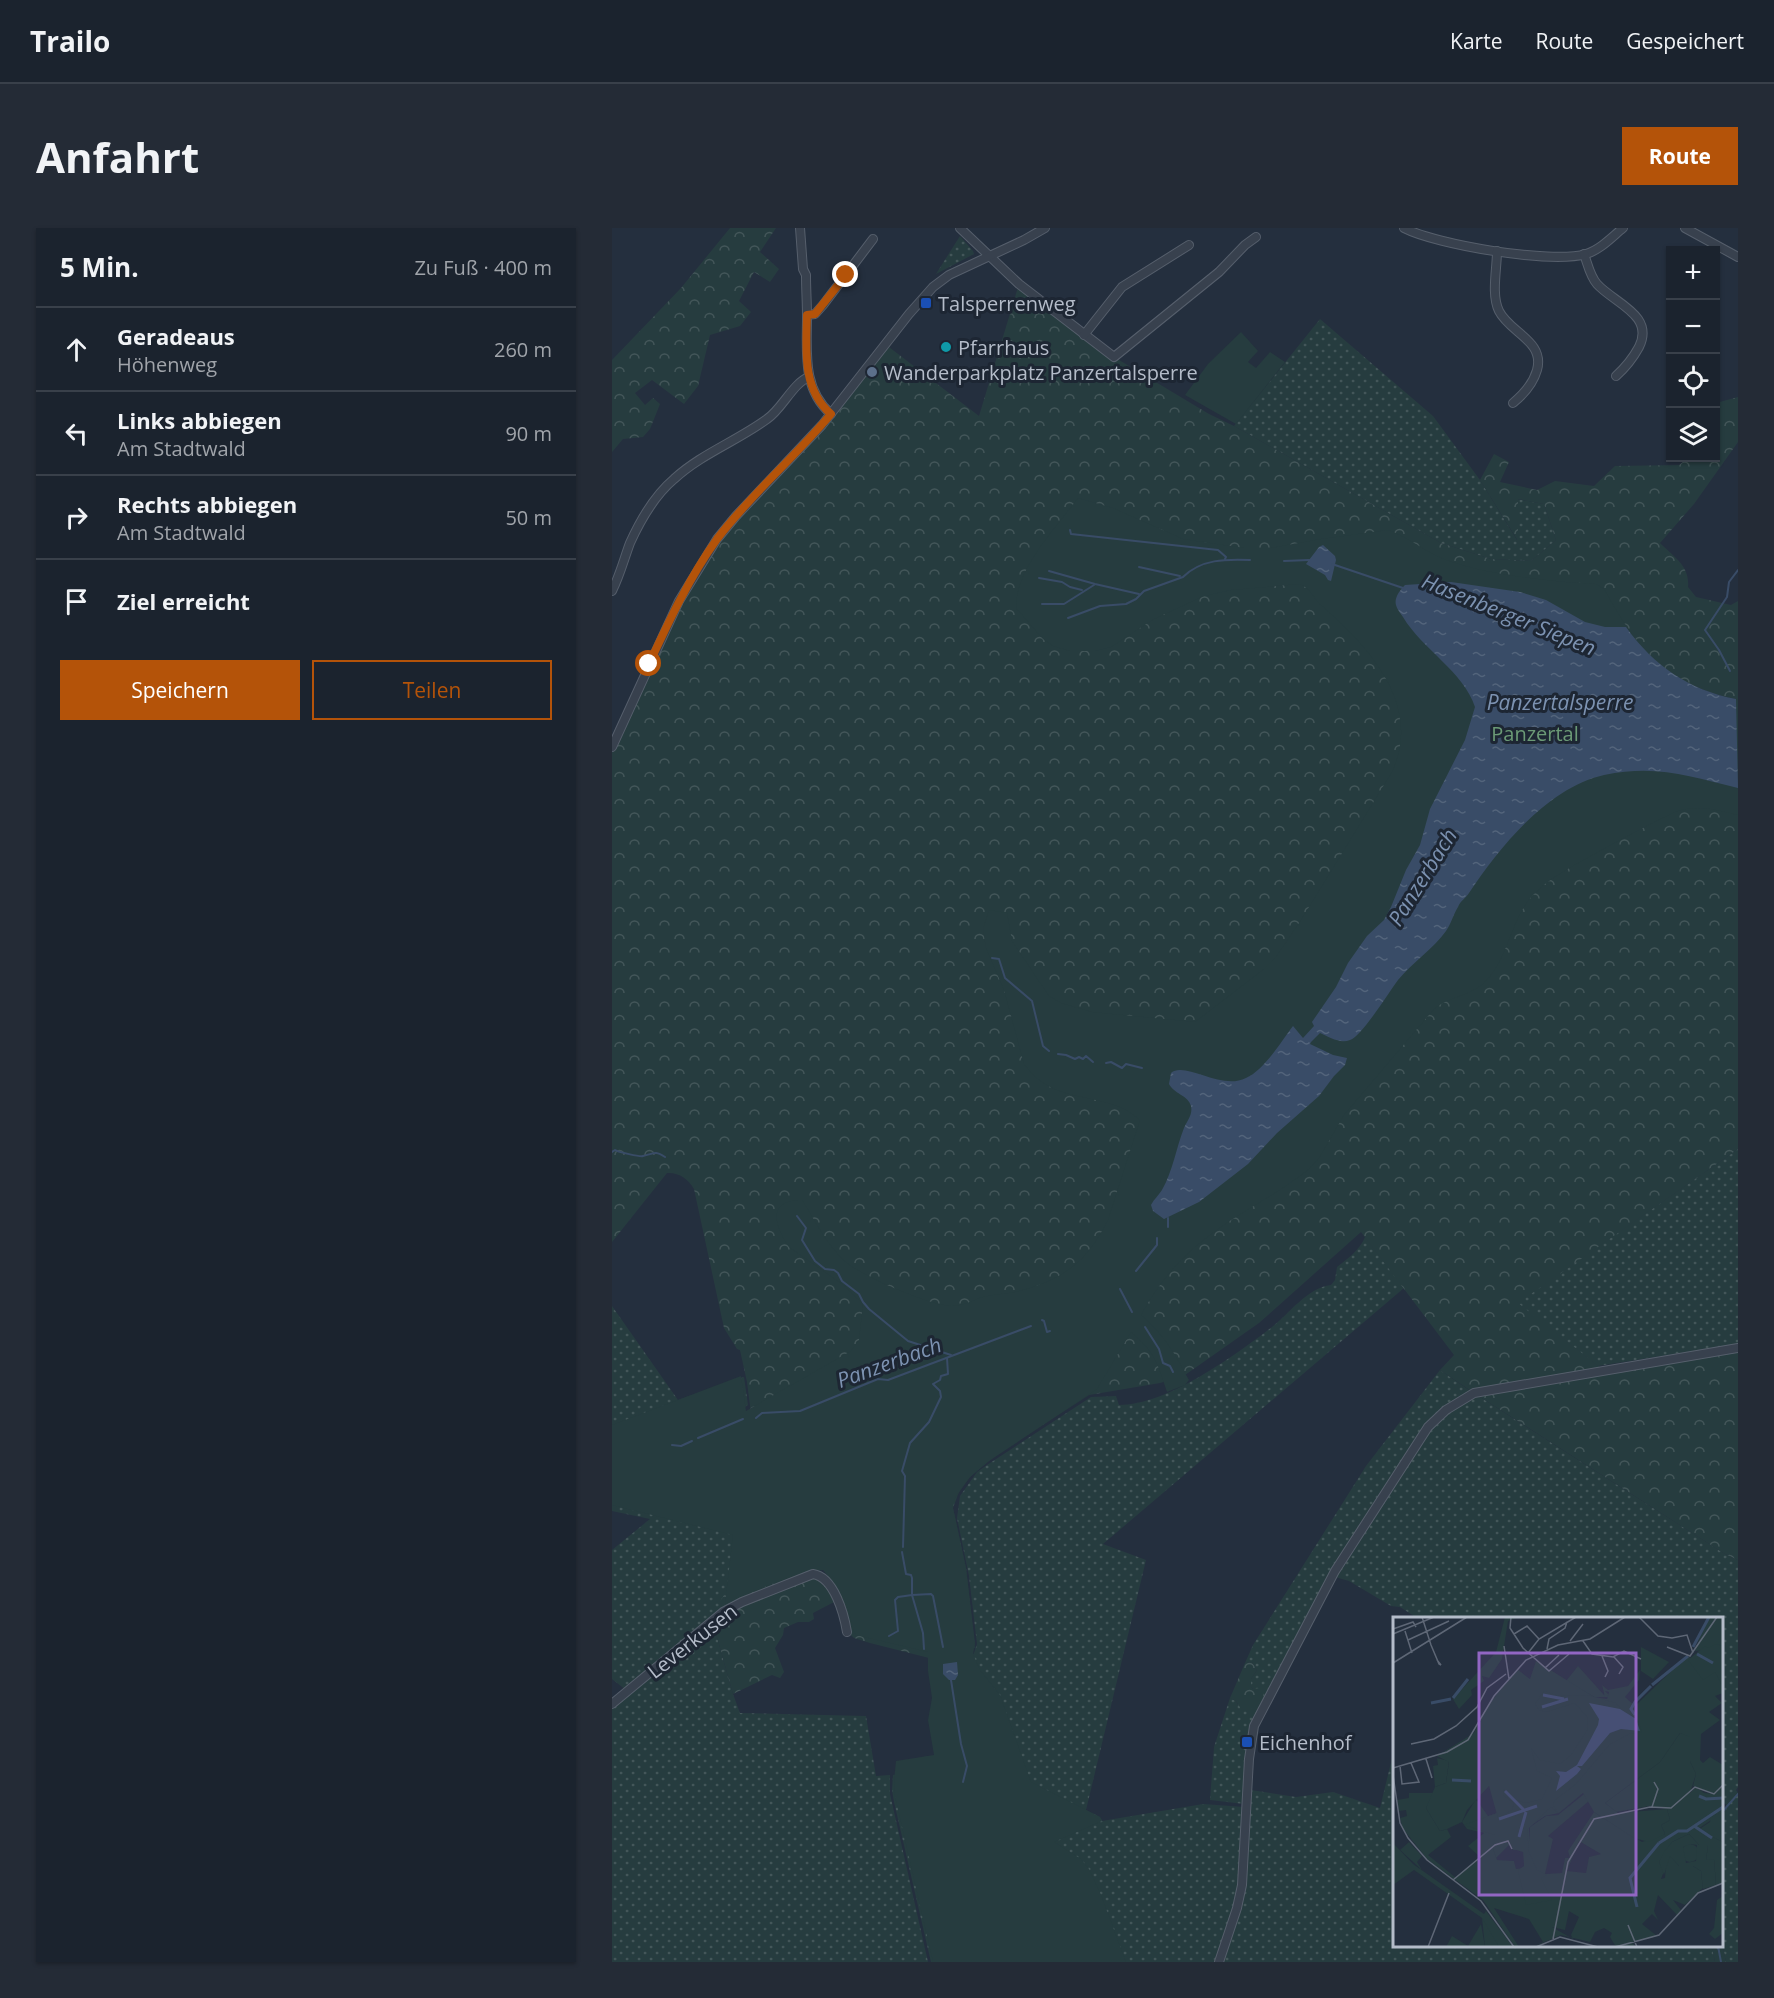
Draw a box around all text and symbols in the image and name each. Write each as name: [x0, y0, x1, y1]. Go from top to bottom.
text: Trailo: [30, 22, 110, 60]
text: Karte: [1450, 27, 1502, 55]
text: Route: [1535, 27, 1593, 55]
text: Gespeichert: [1626, 27, 1744, 55]
button: Route: [1622, 127, 1738, 185]
text: Anfahrt: [36, 128, 199, 185]
map controls: [1666, 246, 1720, 462]
button: +: [1666, 246, 1720, 300]
text: 5 Min.: [60, 249, 139, 285]
text: Zu Fuß · 400 m: [414, 254, 552, 281]
route end: [832, 261, 858, 287]
place label: Talsperrenweg: [938, 290, 1076, 317]
marker: Talsperrenweg: [919, 296, 933, 310]
button: −: [1666, 300, 1720, 354]
text: Geradeaus: [117, 321, 235, 351]
icon: ahead: [60, 333, 93, 366]
place label: Pfarrhaus: [958, 334, 1049, 361]
text: 260 m: [494, 336, 552, 363]
marker: Pfarrhaus: [939, 340, 953, 354]
text: Höhenweg: [117, 351, 217, 378]
button: locate: [1666, 354, 1720, 408]
place label: Wanderparkplatz Panzertalsperre: [884, 359, 1198, 386]
marker: Wanderparkplatz Panzertalsperre: [865, 365, 879, 379]
text: Links abbiegen: [117, 405, 282, 435]
button: layers: [1666, 408, 1720, 462]
icon: left: [60, 417, 93, 450]
text: 90 m: [505, 420, 552, 447]
text: Am Stadtwald: [117, 435, 246, 462]
text: Rechts abbiegen: [117, 489, 297, 519]
icon: right: [60, 501, 93, 534]
text: 50 m: [505, 504, 552, 531]
text: Am Stadtwald: [117, 519, 246, 546]
water label: Hasenberger Siepen: [1418, 566, 1600, 662]
icon: arrive: [60, 585, 93, 618]
text: Ziel erreicht: [117, 586, 250, 616]
route start: [635, 650, 661, 676]
button: Speichern: [60, 660, 300, 720]
button: Teilen: [312, 660, 552, 720]
water label: Panzertalsperre: [1487, 688, 1633, 716]
park label: Panzertal: [1491, 720, 1579, 747]
water label: Panzerbach: [1381, 823, 1463, 931]
water label: Panzerbach: [833, 1330, 945, 1394]
street label: Leverkusen: [642, 1597, 742, 1685]
inset map: [1393, 1617, 1723, 1947]
place label: Eichenhof: [1259, 1729, 1353, 1756]
marker: Eichenhof: [1240, 1735, 1254, 1749]

